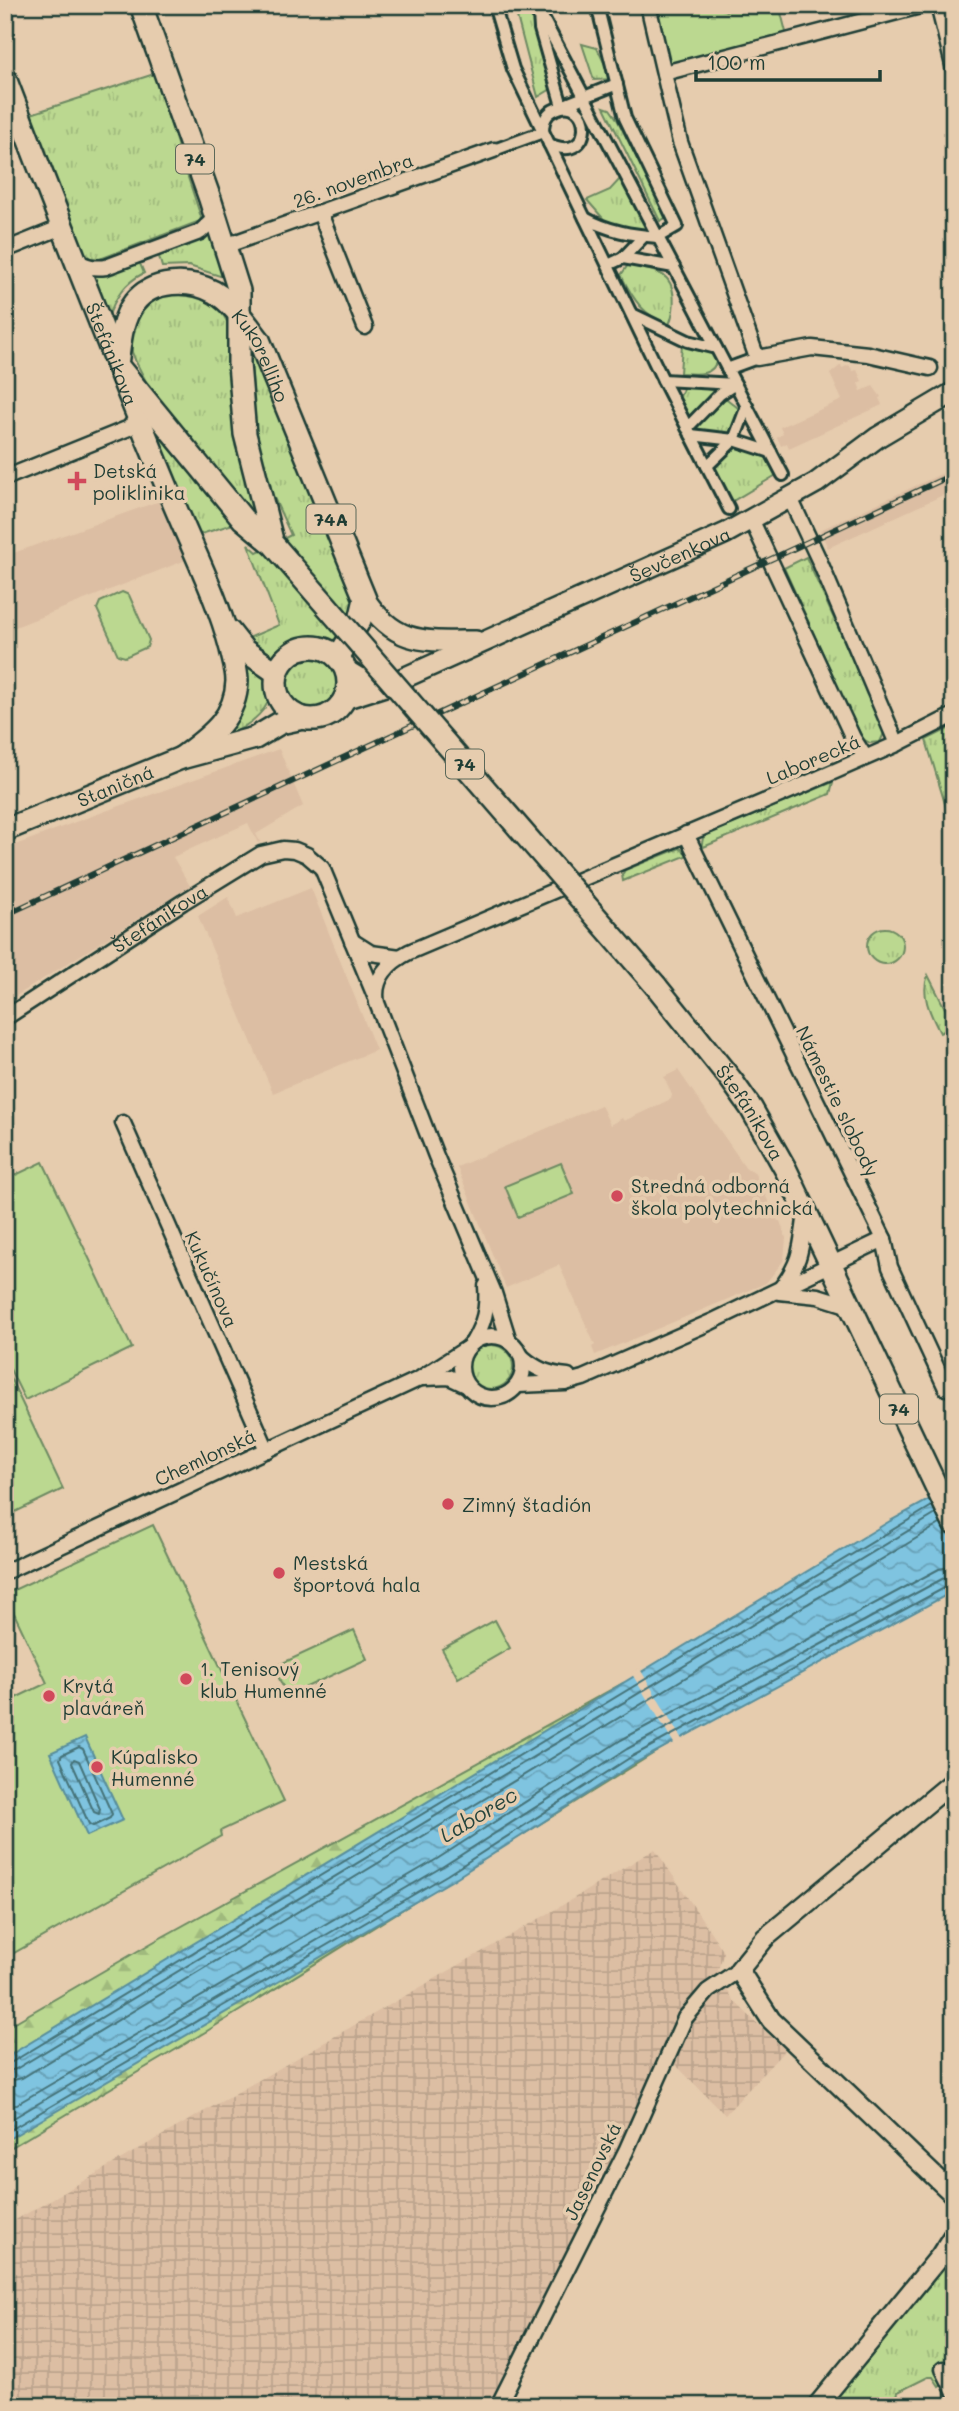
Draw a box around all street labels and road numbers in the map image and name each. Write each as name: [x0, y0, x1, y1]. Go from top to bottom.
road number: 74: [176, 144, 214, 174]
street label: 26. novembra: [290, 147, 416, 213]
street label: Štefánikova: [81, 299, 145, 409]
street label: Kukorelliho: [227, 303, 295, 405]
road number: 74A: [306, 504, 356, 534]
street label: Ševčenkova: [625, 520, 734, 587]
street label: Laborecká: [762, 728, 864, 790]
road number: 74: [446, 750, 484, 778]
street label: Staničná: [73, 758, 157, 812]
street label: Štefánikova: [107, 878, 212, 958]
street label: Námestie slobody: [791, 1022, 885, 1180]
street label: Štefánikova: [711, 1059, 790, 1164]
street label: Kukučínova: [180, 1227, 244, 1331]
road number: 74: [880, 1394, 918, 1424]
street label: Chemlonská: [150, 1423, 260, 1491]
street label: Jasenovská: [557, 2118, 627, 2224]

